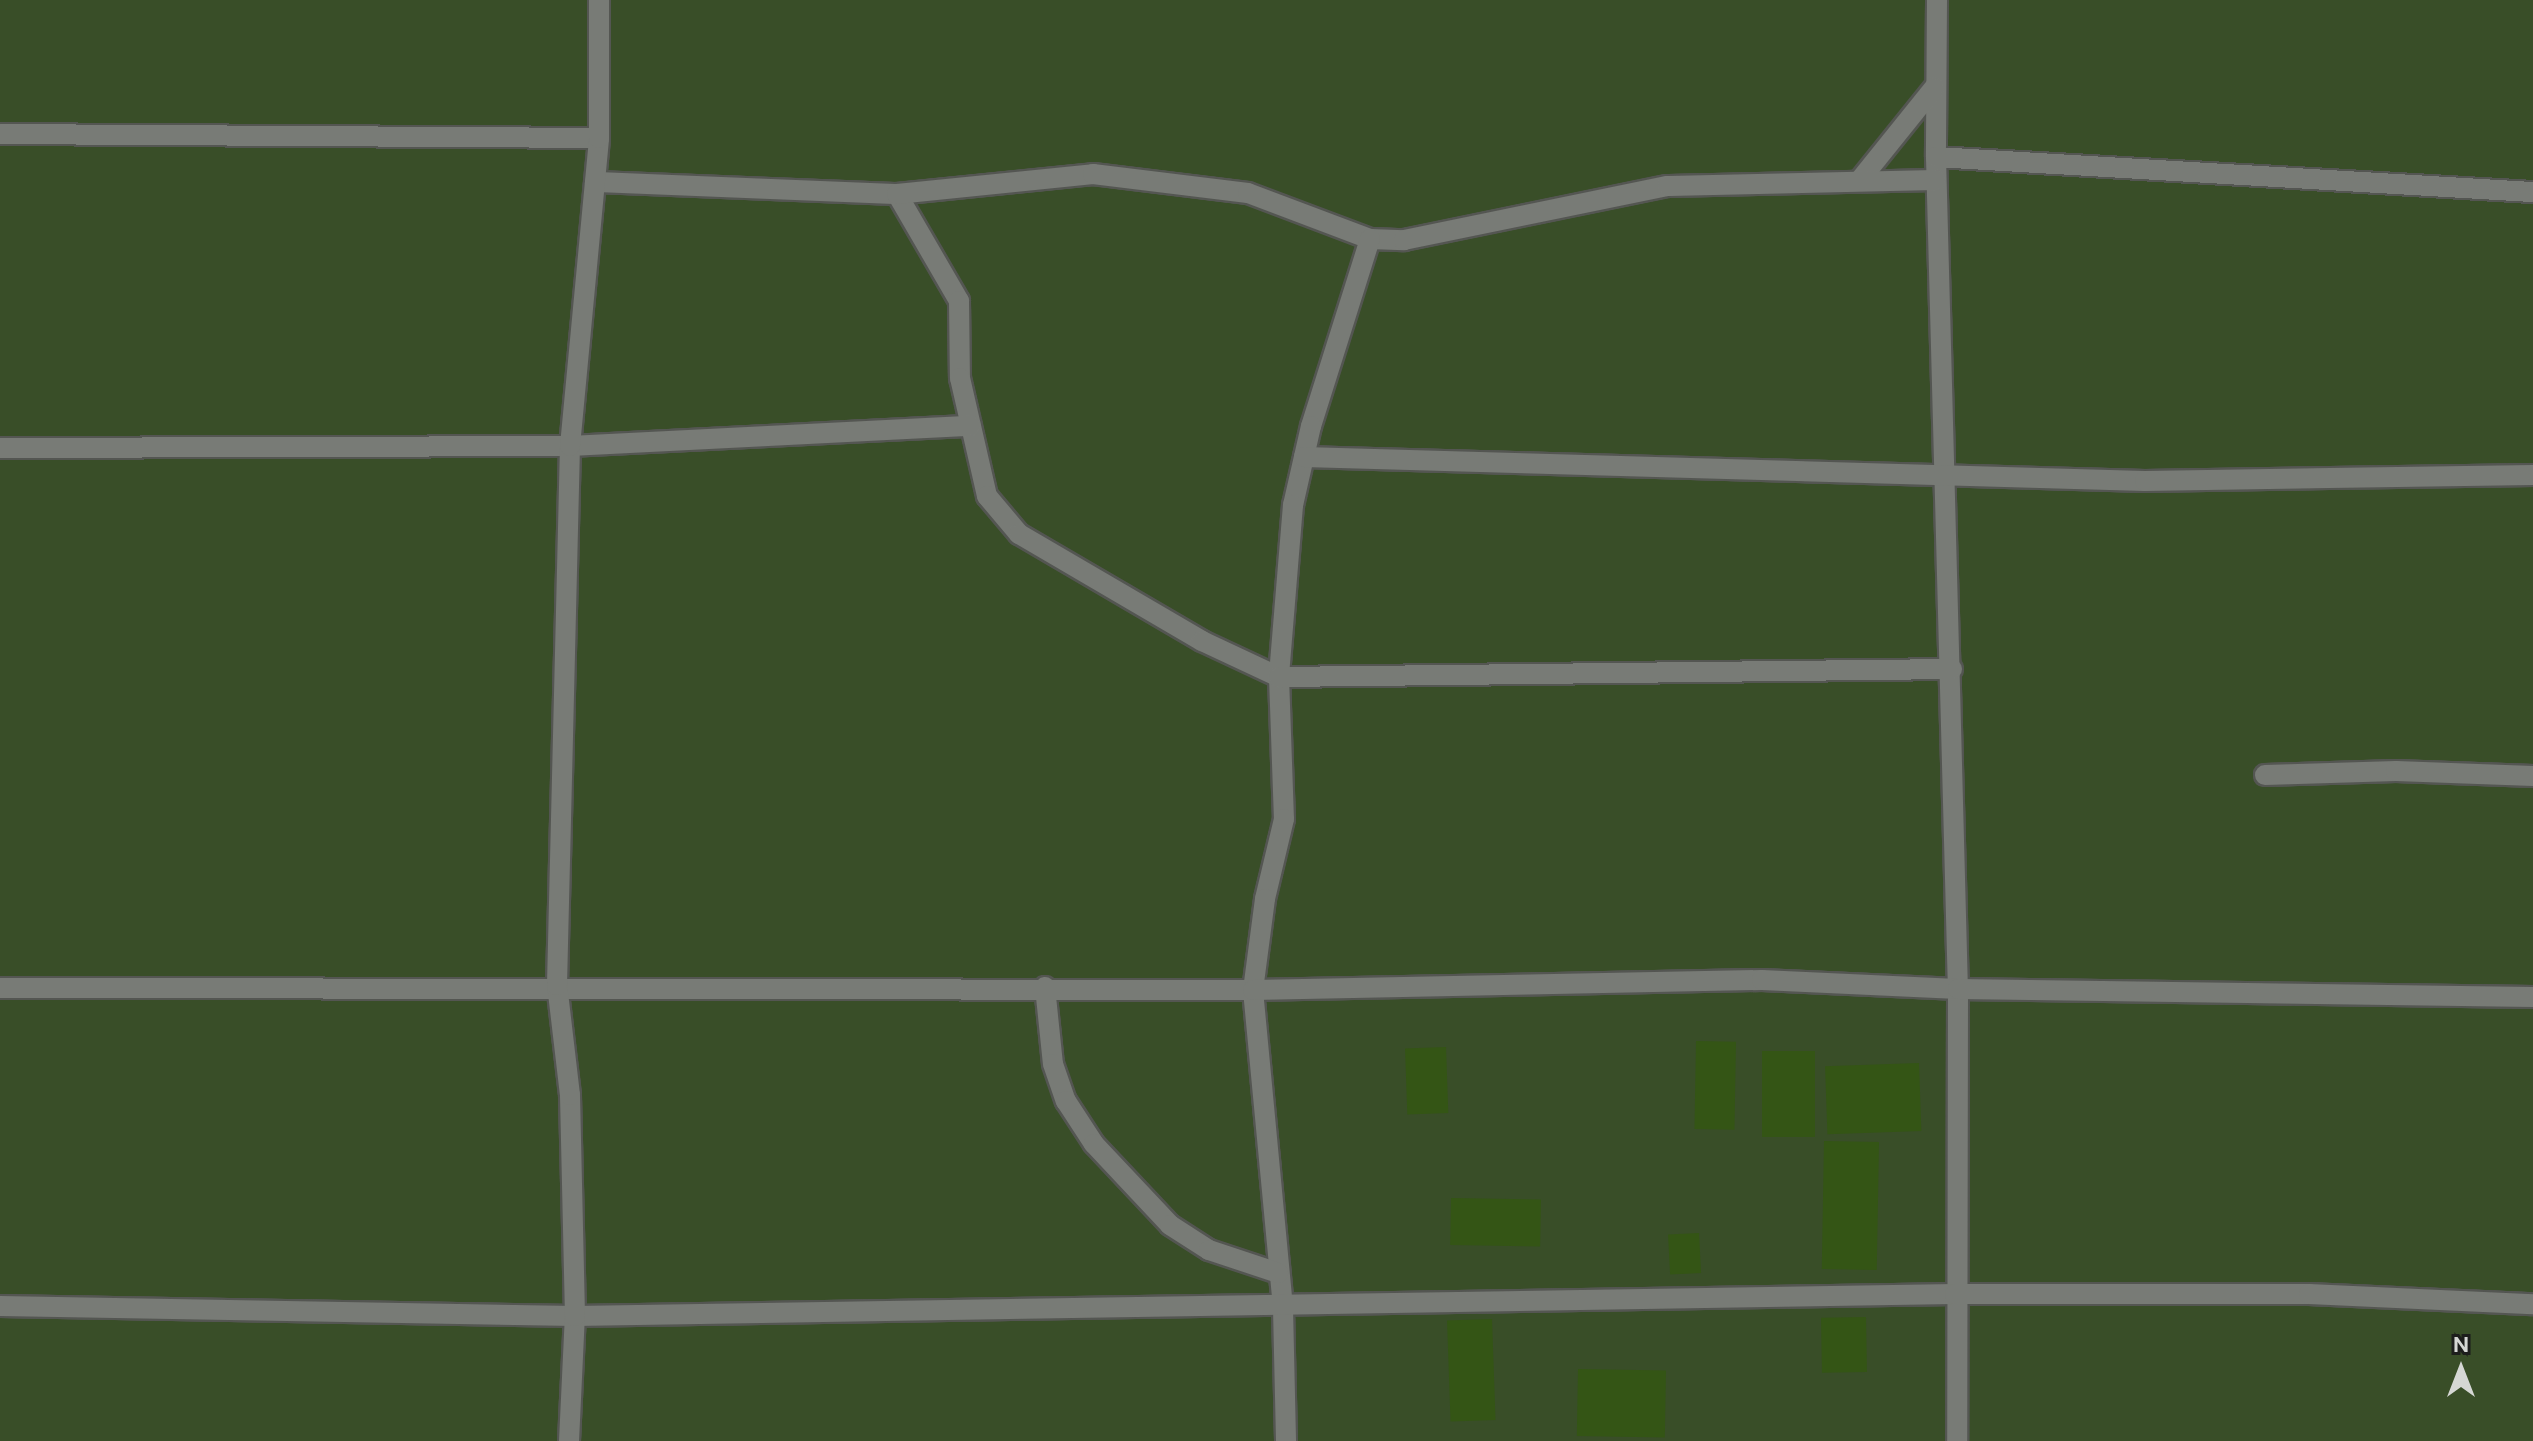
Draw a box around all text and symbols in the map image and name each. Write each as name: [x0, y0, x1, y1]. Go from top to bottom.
north arrow: [2421, 1329, 2501, 1409]
text: N: [2453, 1330, 2469, 1359]

